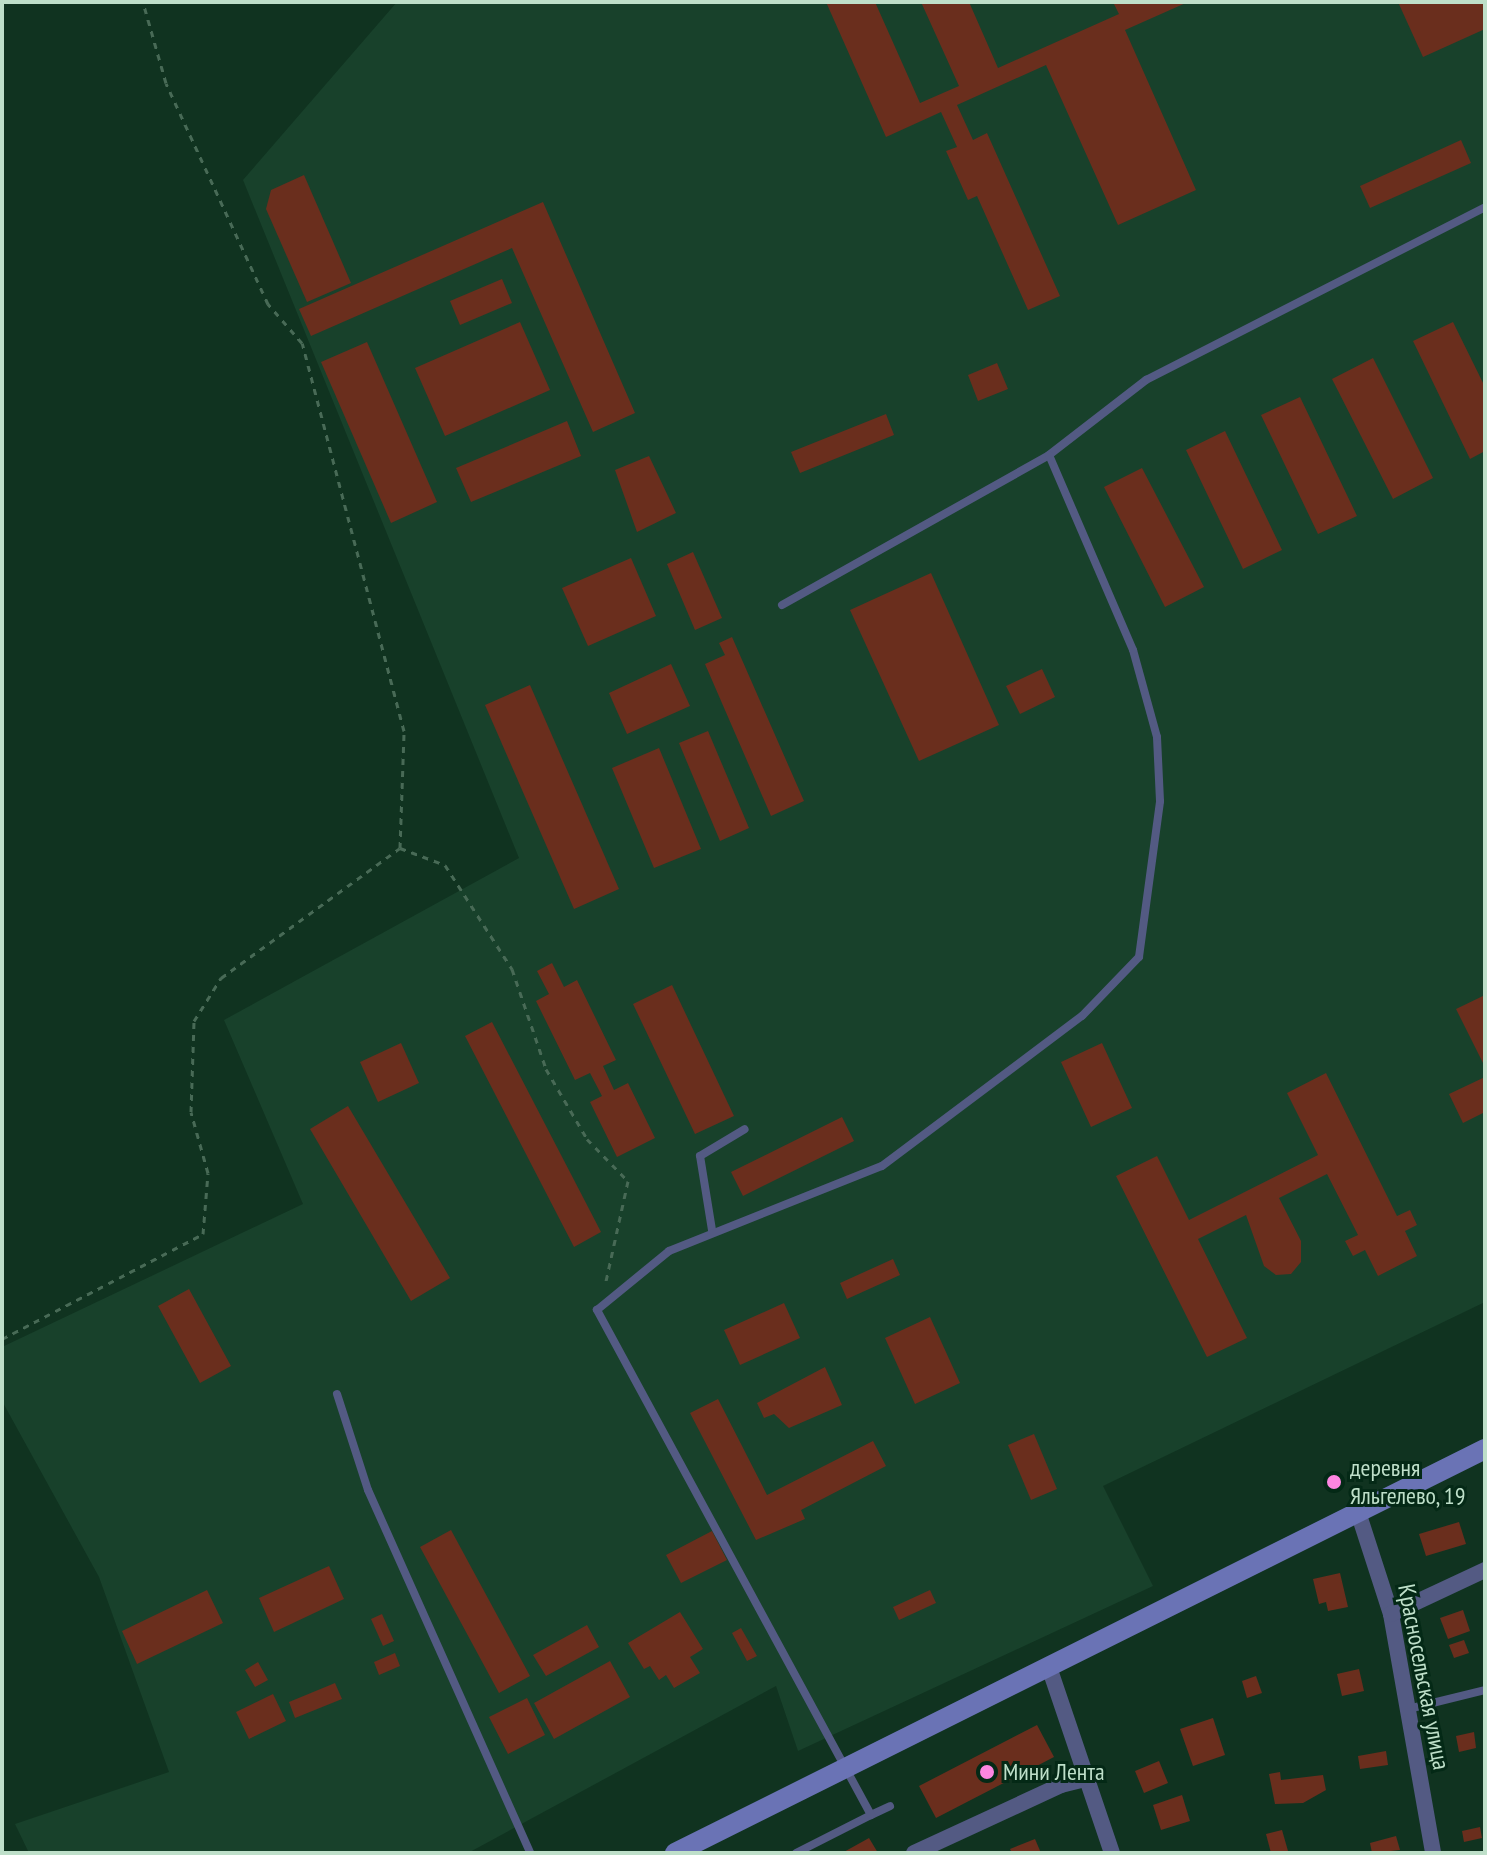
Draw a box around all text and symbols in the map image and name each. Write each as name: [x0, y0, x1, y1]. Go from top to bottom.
place label: деревня Яльгелево, 19: [1350, 1454, 1467, 1510]
marker: деревня Яльгелево, 19: [1325, 1473, 1343, 1491]
street label: Красносельская улица: [1392, 1582, 1456, 1772]
place label: Мини Лента: [1003, 1758, 1105, 1786]
marker: Мини Лента: [978, 1763, 996, 1781]

